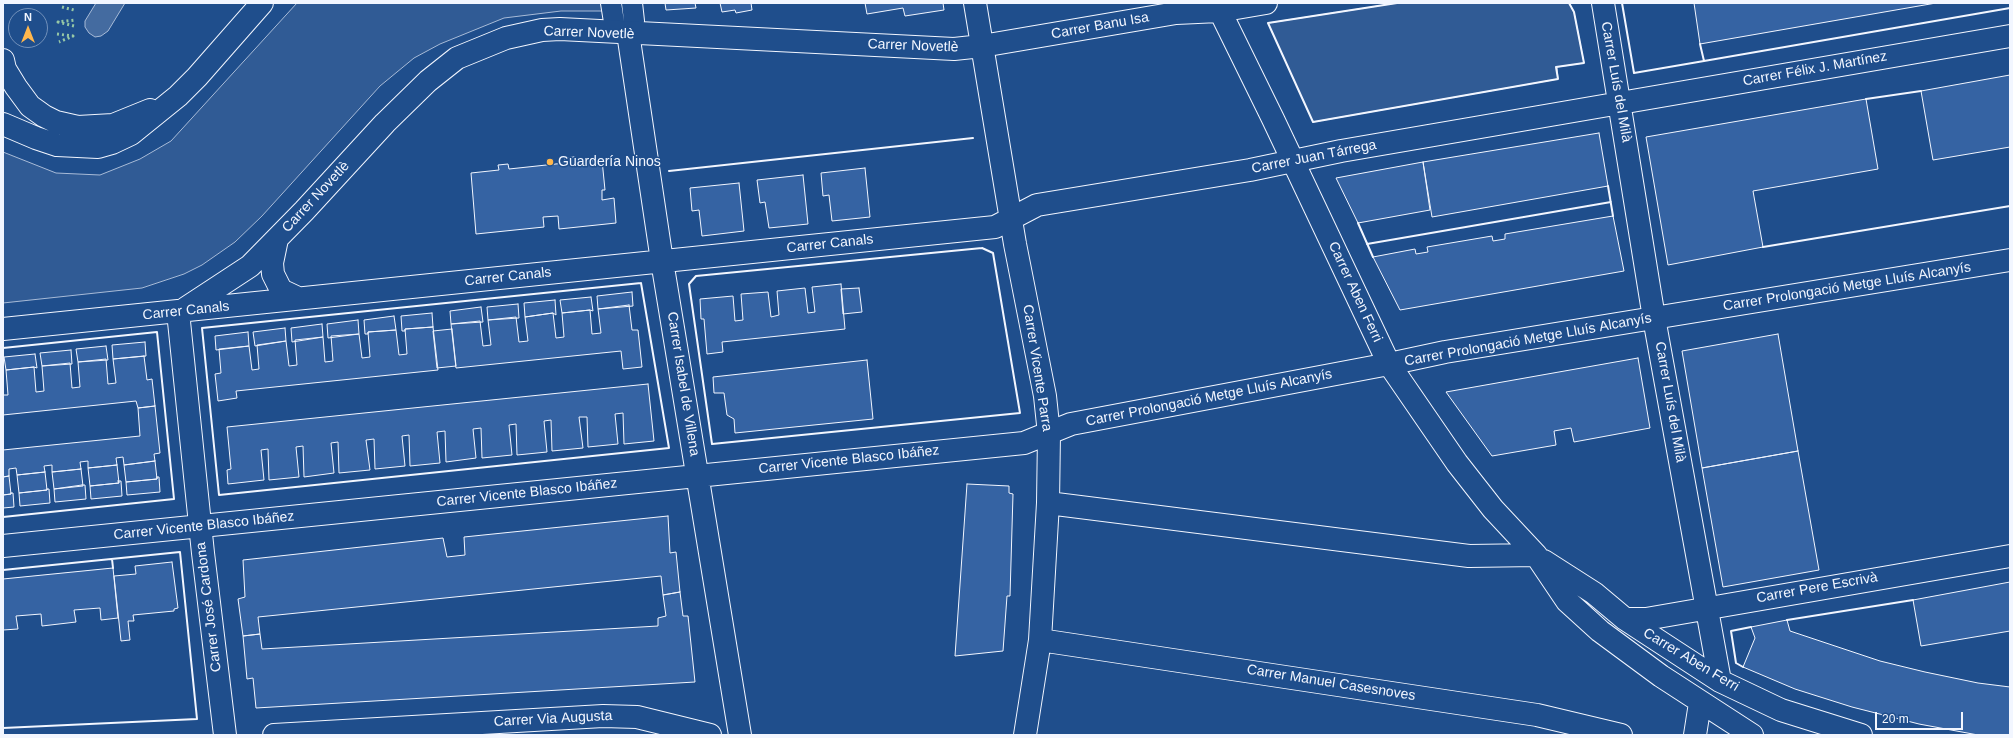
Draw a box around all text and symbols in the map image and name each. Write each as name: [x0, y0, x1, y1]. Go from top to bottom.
north arrow: [8, 8, 48, 48]
street label: Carrer Banu Isa: [1050, 9, 1150, 43]
text: N: [24, 11, 32, 23]
street label: Carrer Luís del Milà: [1597, 20, 1635, 144]
street label: Carrer Novetlè: [543, 23, 635, 43]
street label: Carrer Novetlè: [867, 36, 959, 56]
street label: Carrer Félix J. Martínez: [1742, 48, 1888, 90]
street label: Carrer Juan Tárrega: [1250, 137, 1378, 177]
place label: Guardería Ninos: [558, 154, 661, 170]
marker: Guardería Ninos: [545, 157, 555, 167]
street label: Carrer Novetlè: [279, 158, 353, 236]
street label: Carrer Canals: [786, 231, 874, 257]
street label: Carrer Aben Ferri: [1324, 239, 1386, 345]
street label: Carrer Prolongació Metge Lluís Alcanyís: [1722, 259, 1972, 315]
street label: Carrer Canals: [464, 264, 552, 290]
street label: Carrer Canals: [142, 298, 230, 324]
street label: Carrer Vicente Parra: [1019, 303, 1055, 433]
street label: Carrer Prolongació Metge Lluís Alcanyís: [1403, 310, 1653, 370]
street label: Carrer Isabel de Villena: [663, 311, 703, 457]
street label: Carrer Luís del Milà: [1651, 340, 1689, 464]
street label: Carrer Prolongació Metge Lluís Alcanyís: [1084, 366, 1334, 430]
street label: Carrer Vicente Blasco Ibáñez: [758, 442, 940, 478]
street label: Carrer Vicente Blasco Ibáñez: [436, 475, 618, 511]
street label: Carrer Vicente Blasco Ibáñez: [113, 508, 295, 544]
street label: Carrer José Cardona: [193, 541, 225, 673]
street label: Carrer Pere Escrivà: [1755, 569, 1879, 607]
street label: Carrer Aben Ferri: [1640, 625, 1742, 695]
street label: Carrer Manuel Casesnoves: [1246, 661, 1416, 705]
scale bar: [1877, 704, 1965, 730]
street label: Carrer Via Augusta: [493, 708, 613, 730]
text: 20 m: [1882, 712, 1909, 726]

